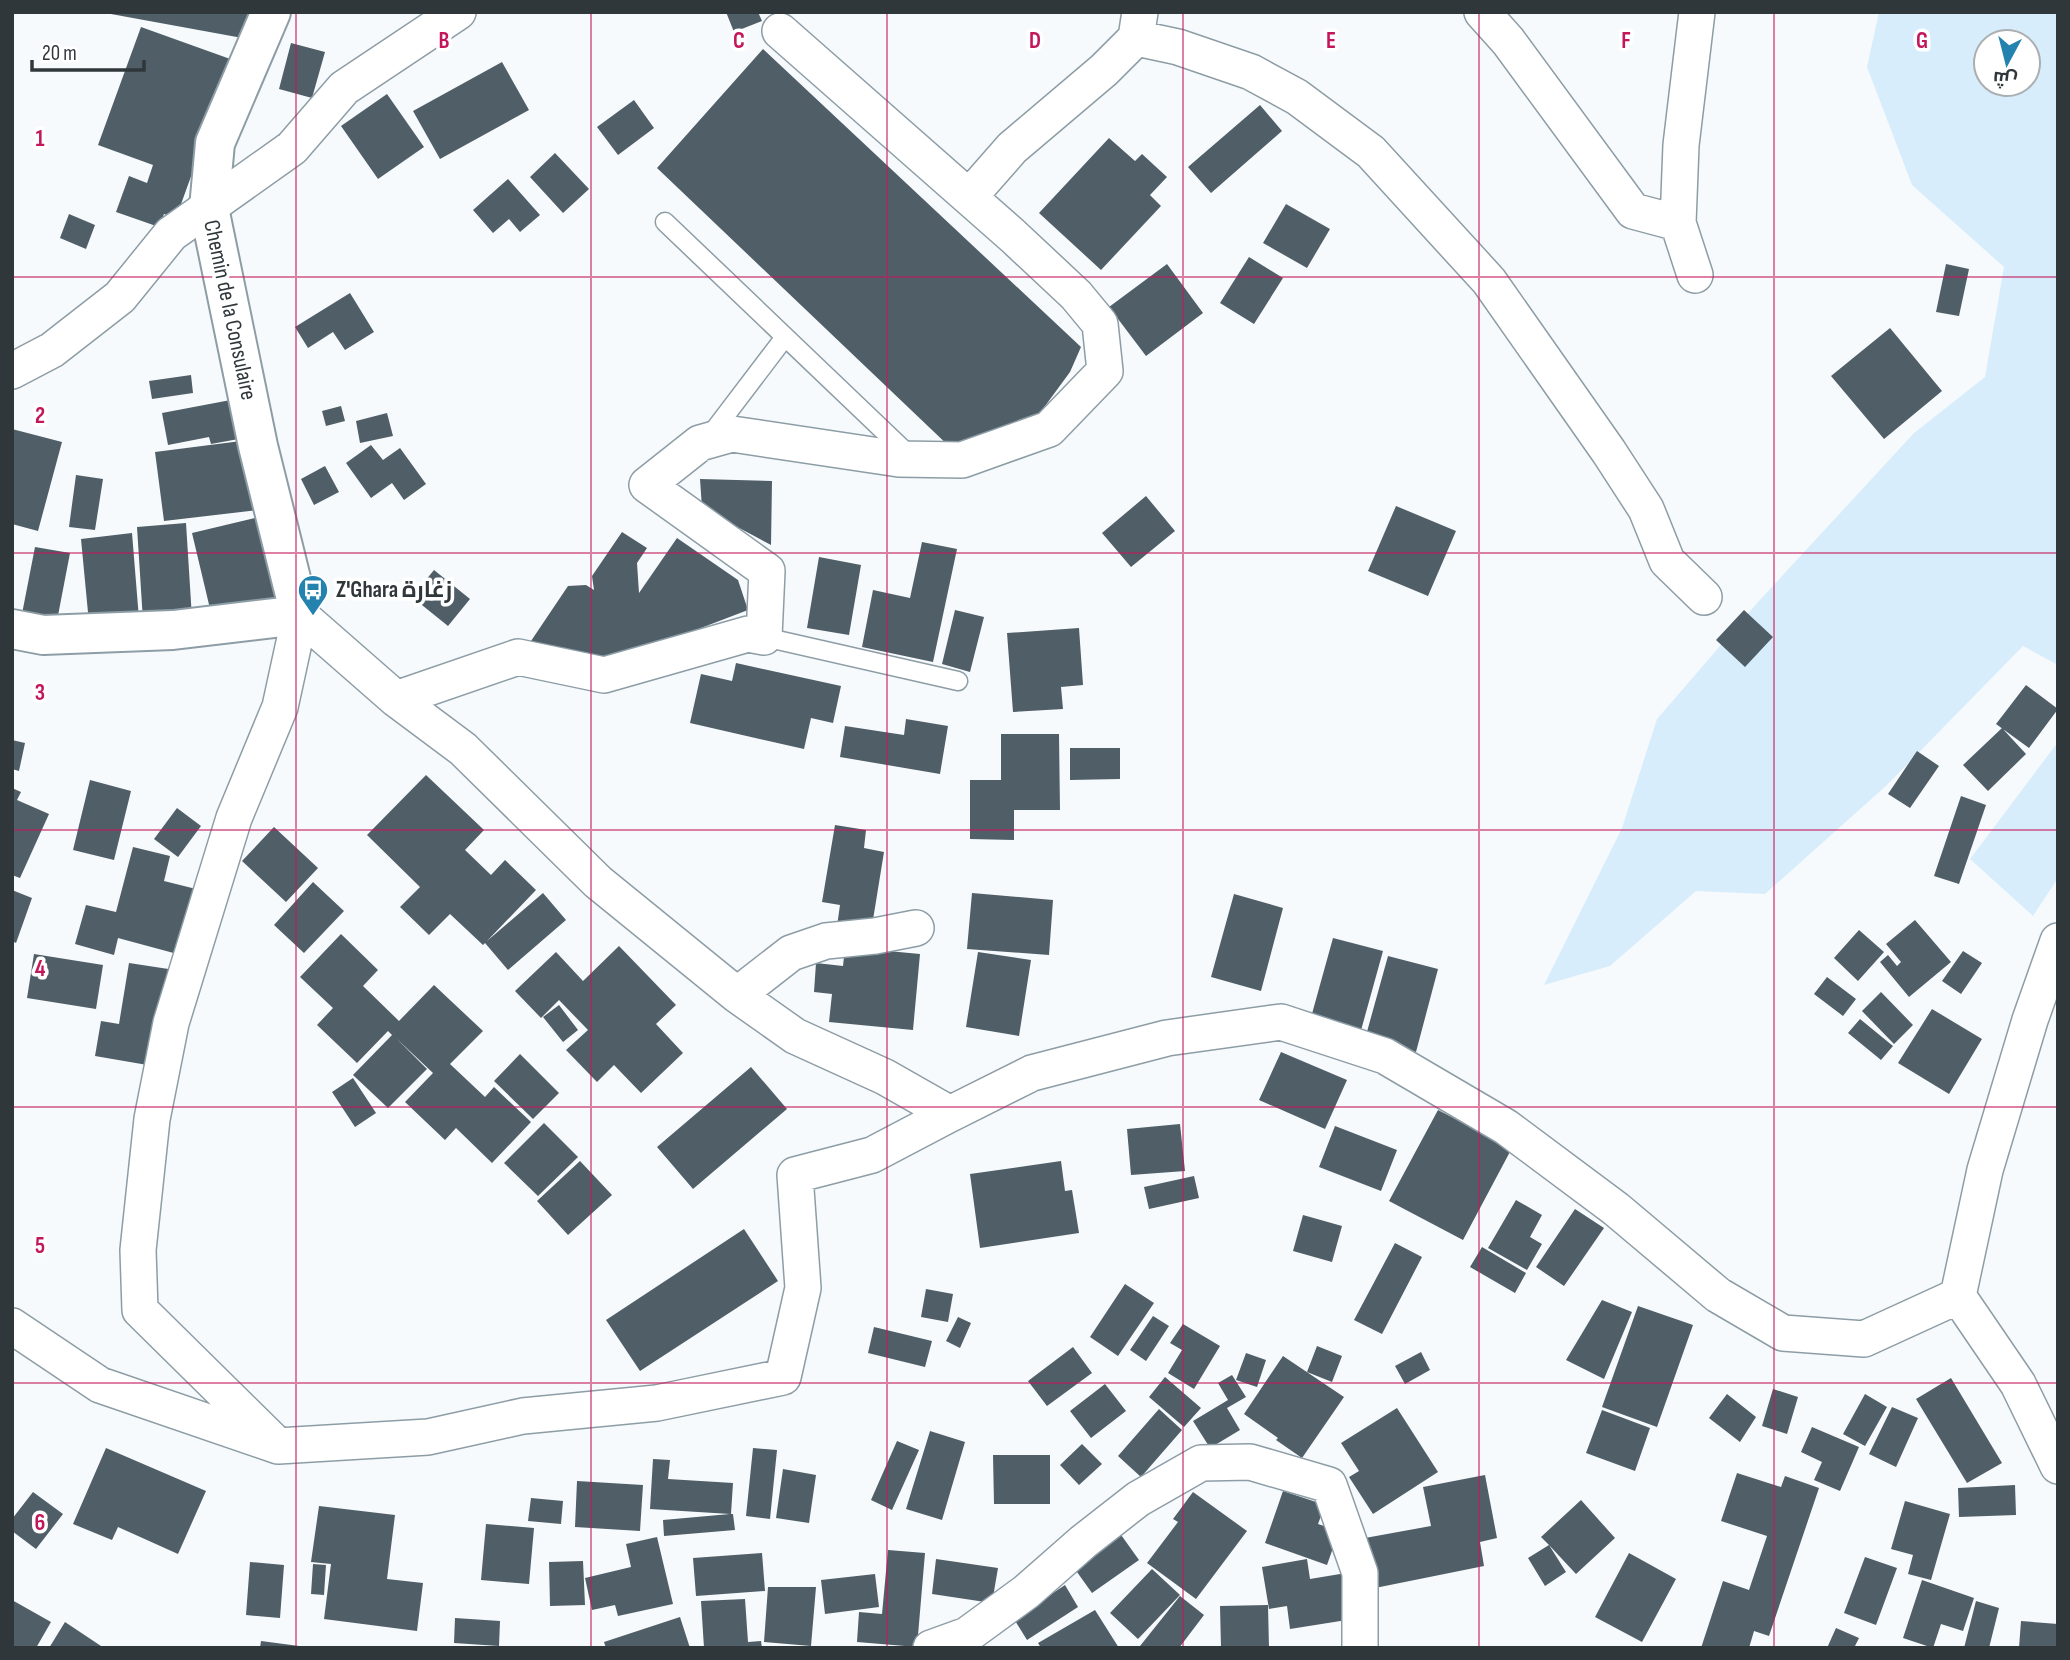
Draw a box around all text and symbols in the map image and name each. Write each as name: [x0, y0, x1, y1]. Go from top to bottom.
text: B: [439, 27, 450, 55]
text: C: [733, 27, 745, 55]
text: D: [1029, 27, 1041, 55]
text: E: [1326, 27, 1336, 55]
text: F: [1621, 27, 1631, 55]
text: G: [1916, 27, 1928, 55]
scale bar: [32, 28, 144, 72]
north arrow: [1972, 28, 2042, 98]
text: 20 m: [42, 41, 77, 66]
text: ش: [1992, 65, 2019, 91]
text: 1: [35, 125, 45, 153]
street label: Chemin de la Consulaire: [197, 217, 263, 403]
text: 2: [35, 402, 45, 430]
bus stop icon: Z'Ghara زغارة: [296, 573, 330, 617]
place label: Z'Ghara زغارة: [336, 576, 452, 604]
text: 3: [35, 679, 45, 707]
text: 4: [35, 955, 46, 983]
text: 5: [35, 1232, 45, 1260]
text: 6: [35, 1509, 45, 1537]

